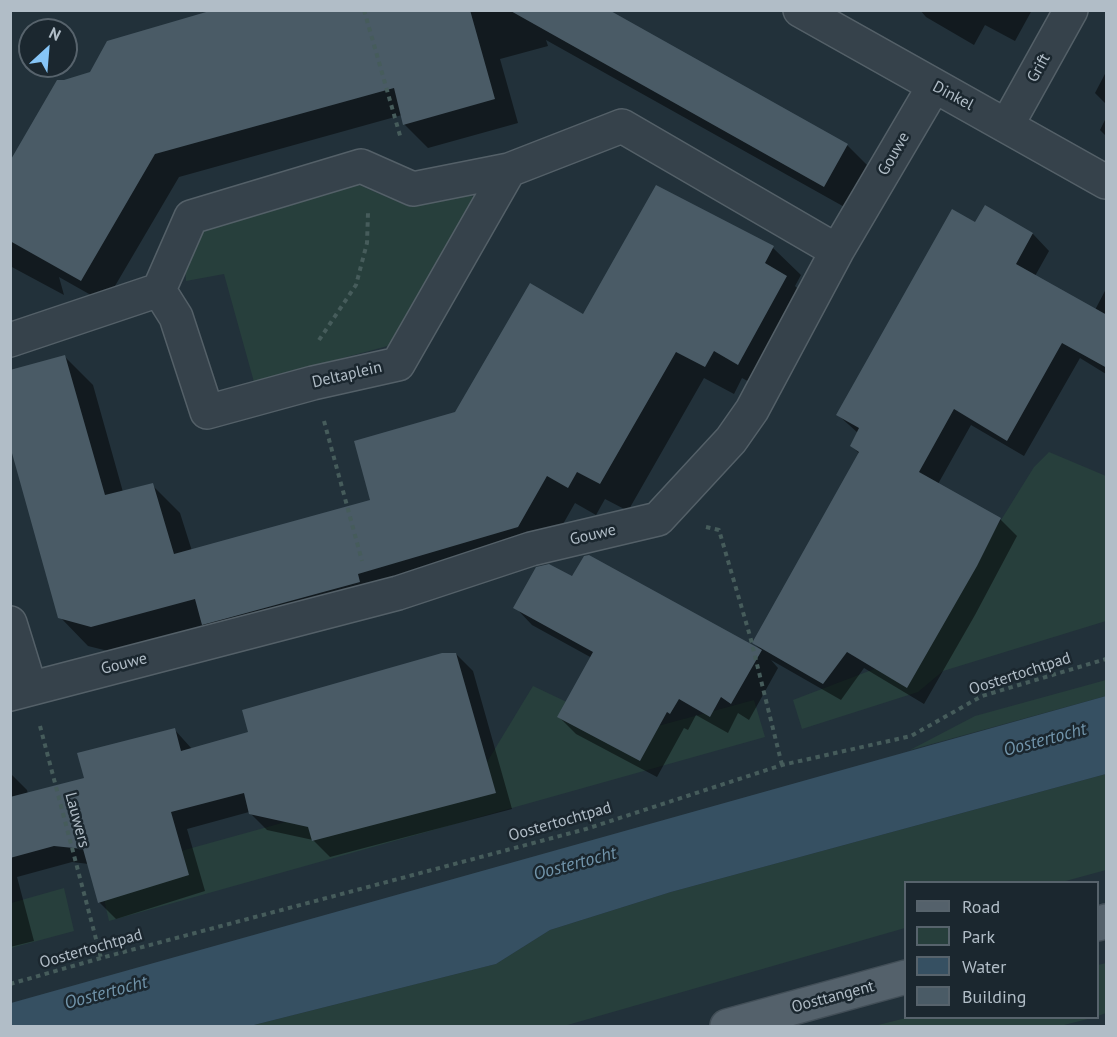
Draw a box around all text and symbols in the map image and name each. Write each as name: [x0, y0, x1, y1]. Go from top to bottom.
north arrow: [18, 18, 78, 78]
text: N: [46, 22, 64, 45]
street label: Grift: [1023, 50, 1055, 86]
street label: Dinkel: [929, 77, 977, 115]
street label: Gouwe: [874, 129, 914, 179]
street label: Deltaplein: [310, 358, 384, 392]
street label: Gouwe: [568, 520, 618, 550]
street label: Oostertochtpad: [967, 648, 1073, 700]
street label: Gouwe: [99, 649, 149, 679]
water label: Oostertocht: [1001, 719, 1089, 761]
street label: Lauwers: [60, 790, 94, 850]
street label: Oostertochtpad: [506, 798, 614, 846]
water label: Oostertocht: [531, 843, 619, 885]
legend: [904, 881, 1099, 1019]
text: Road: [962, 895, 1000, 918]
street label: Oostertochtpad: [37, 925, 145, 973]
text: Park: [962, 925, 995, 948]
text: Water: [962, 955, 1006, 978]
water label: Oostertocht: [62, 972, 150, 1014]
street label: Oosttangent: [790, 977, 876, 1017]
text: Building: [962, 985, 1026, 1008]

